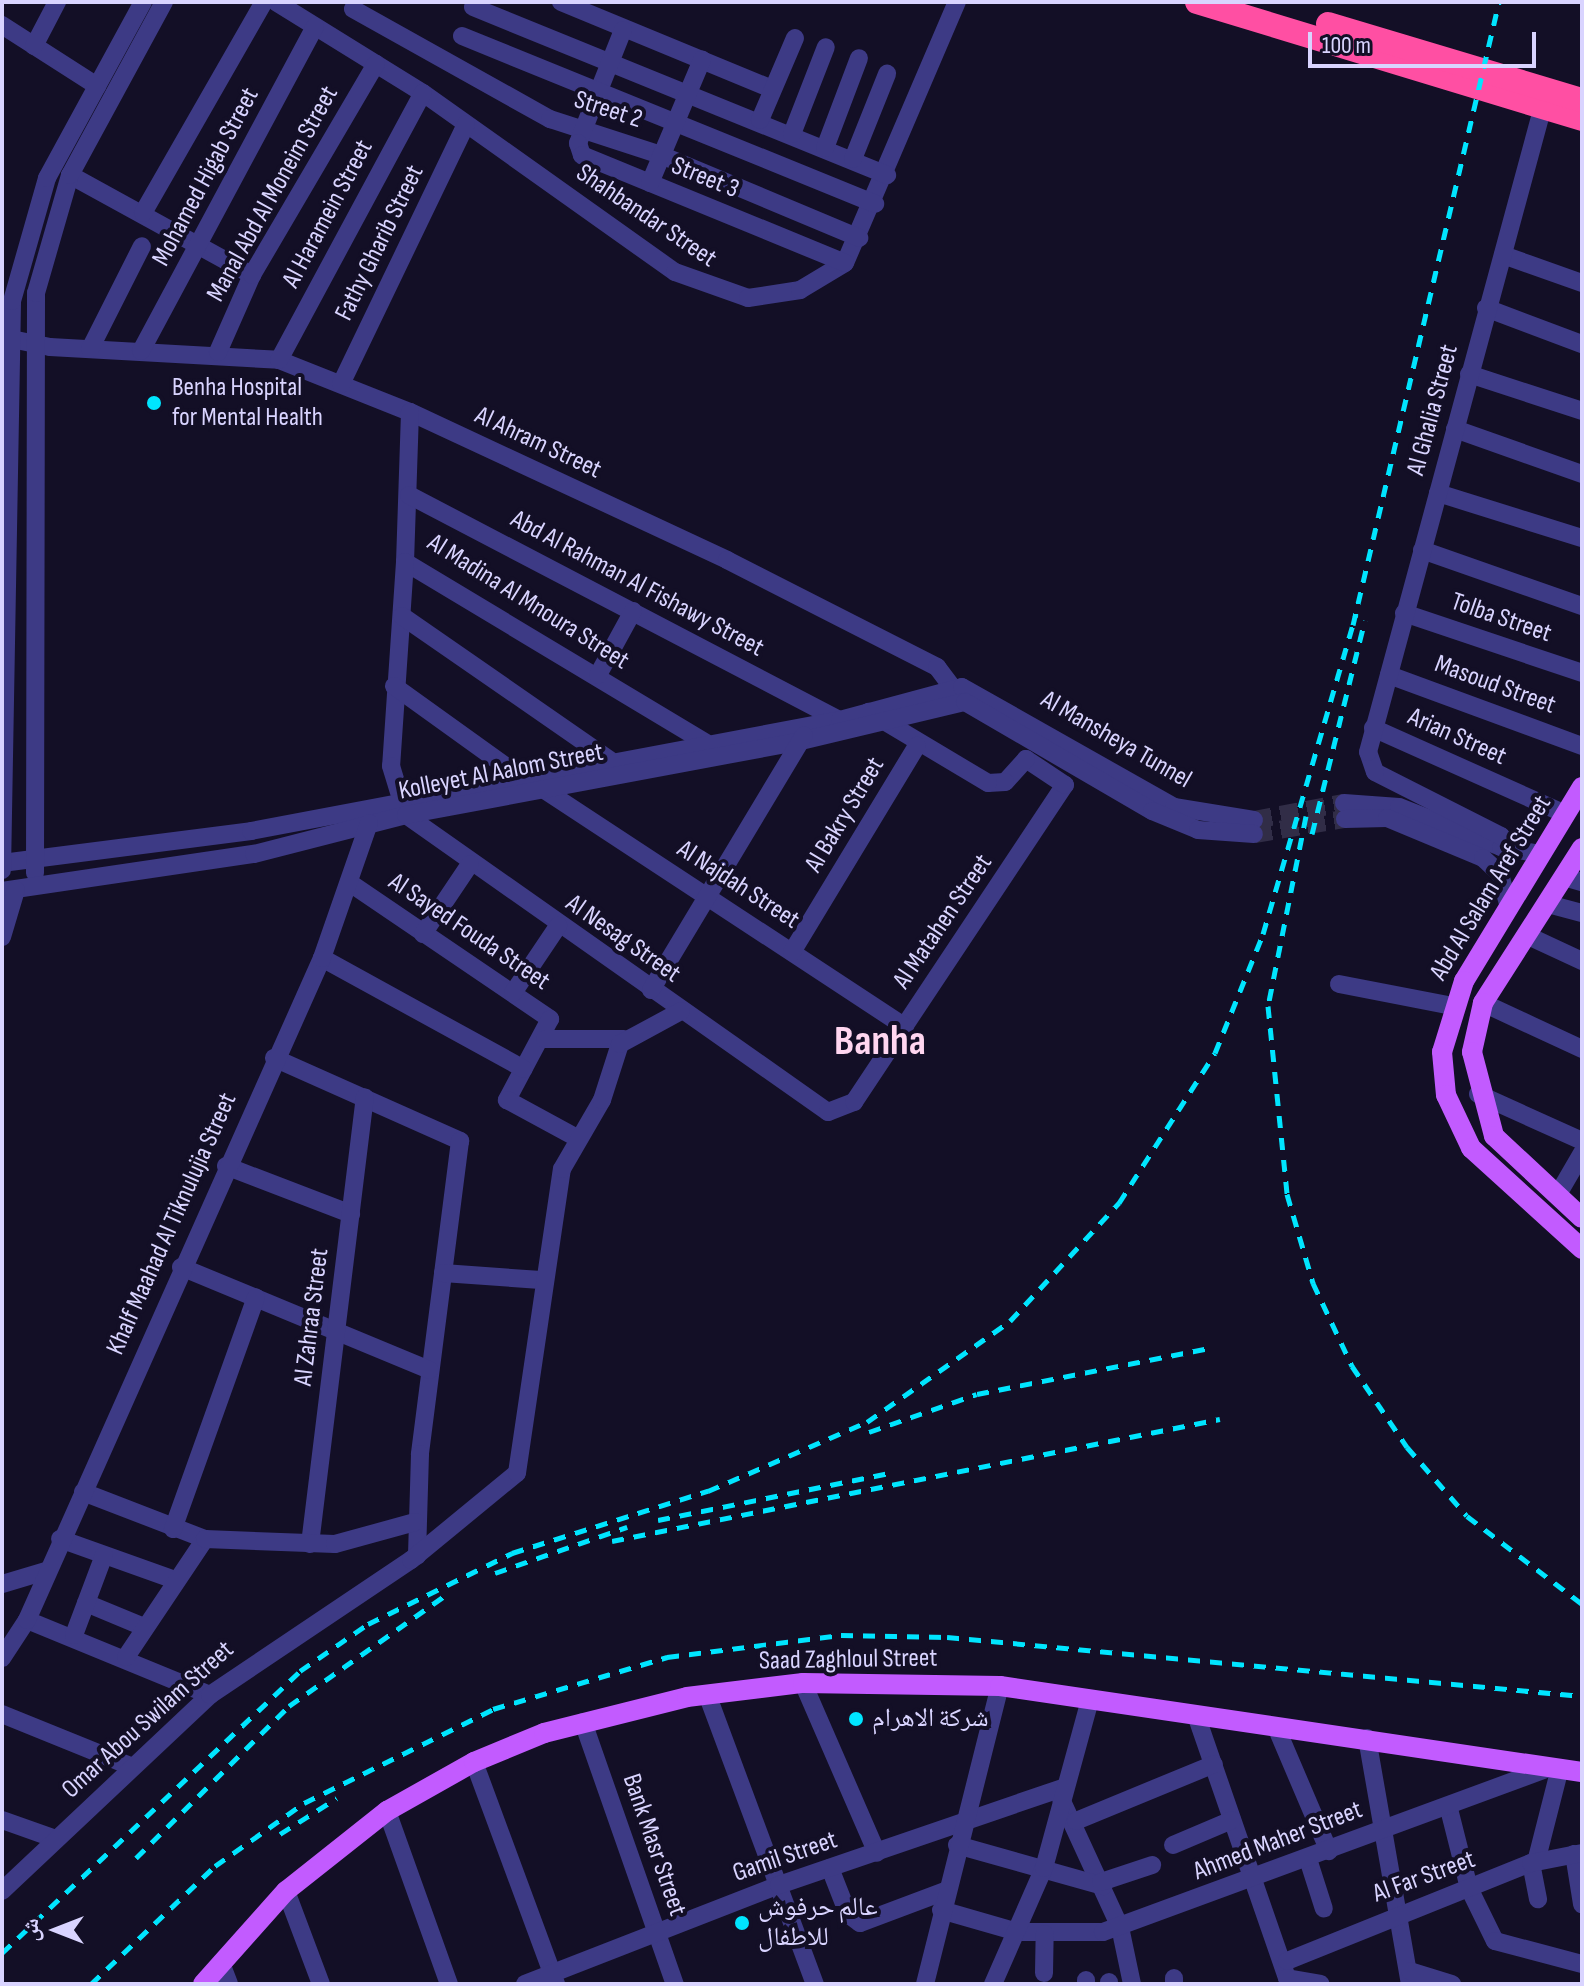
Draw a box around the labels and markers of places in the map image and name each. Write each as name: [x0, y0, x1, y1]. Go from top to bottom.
place label: Benha Hospital for Mental Health: [172, 372, 323, 434]
marker: Benha Hospital for Mental Health: [143, 392, 165, 414]
place label: شركة الاهرام: [872, 1703, 989, 1735]
marker: شركة الاهرام: [847, 1710, 865, 1728]
place label: عالم حرفوش للاطفال: [758, 1892, 878, 1954]
marker: عالم حرفوش للاطفال: [733, 1914, 751, 1932]

